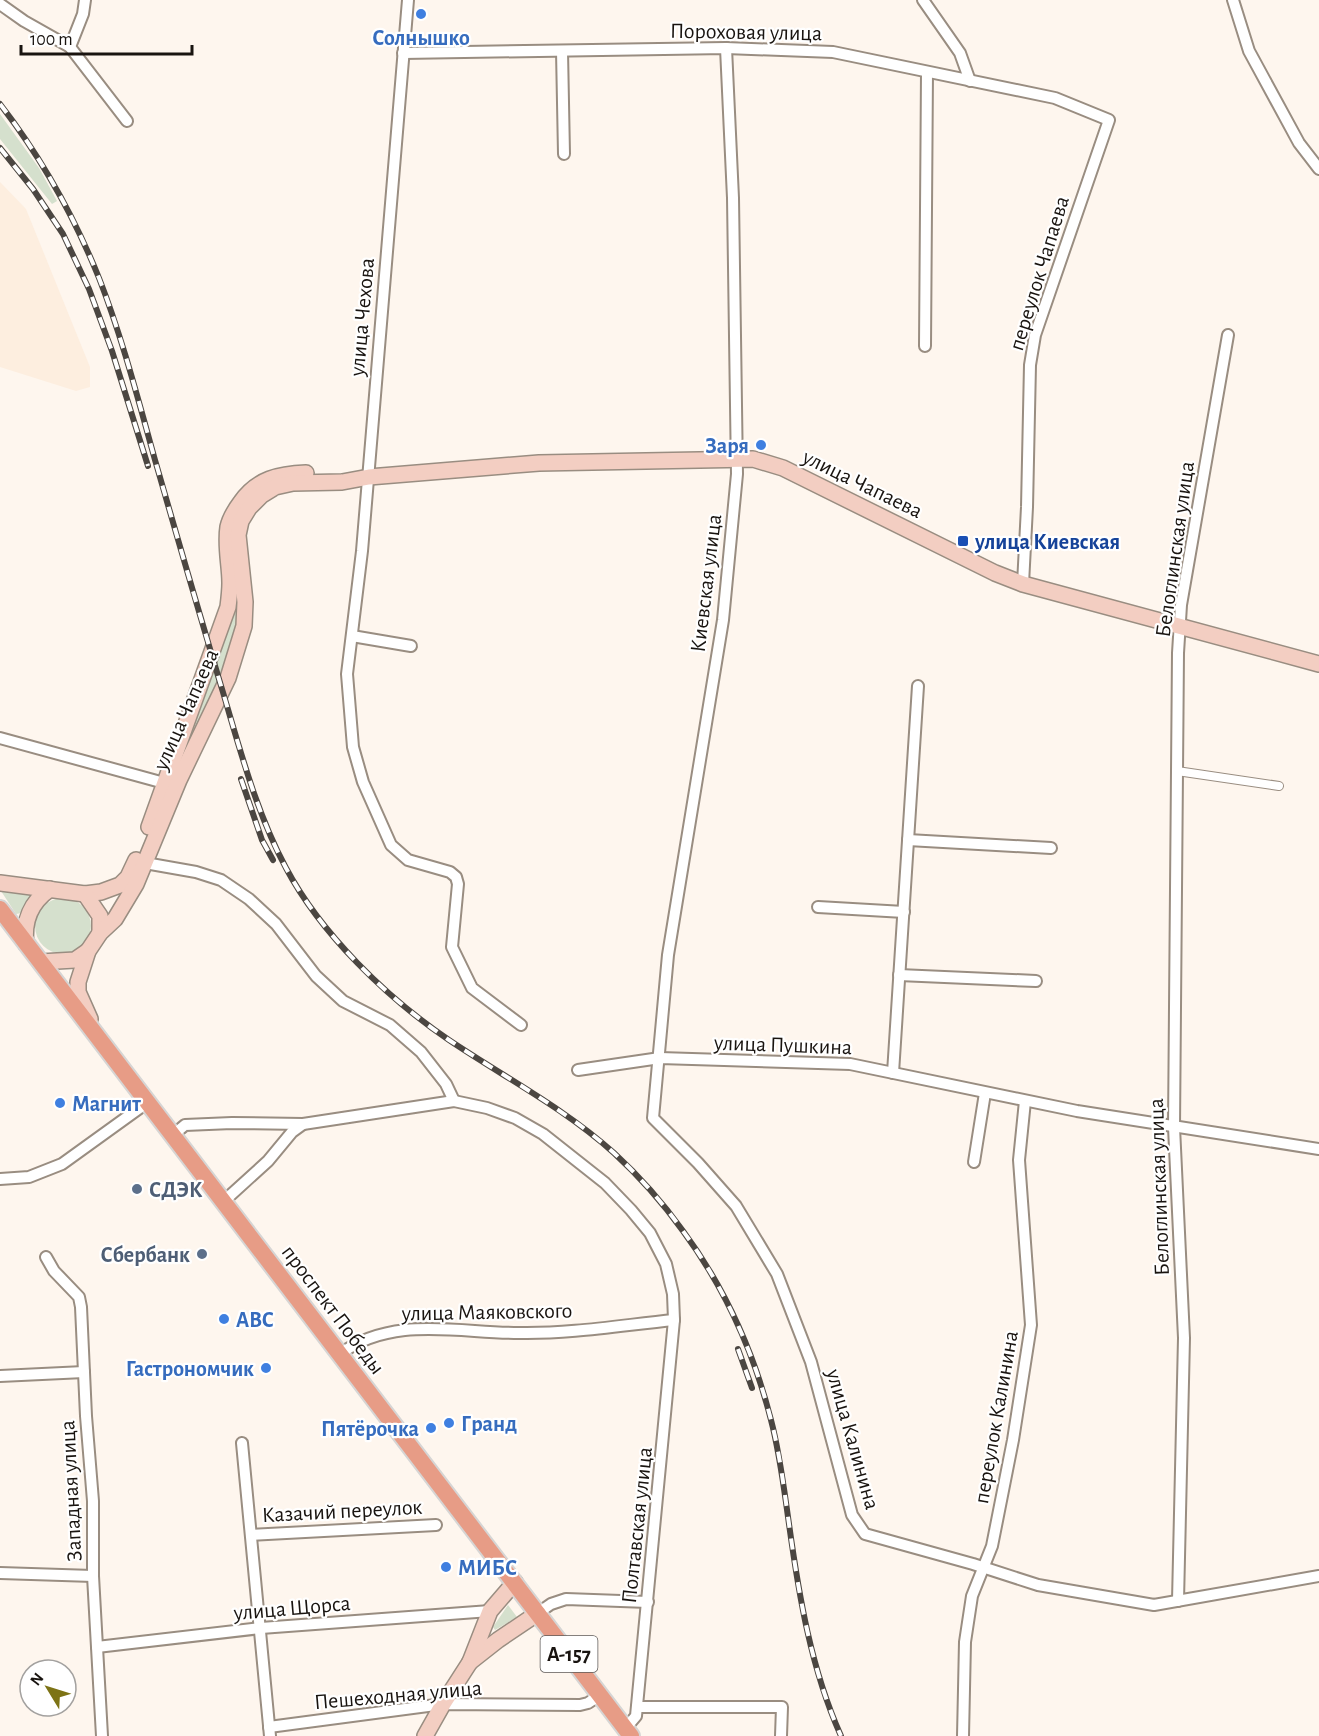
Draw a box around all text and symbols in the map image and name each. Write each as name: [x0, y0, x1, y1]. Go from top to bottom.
marker: Солнышко: [414, 7, 428, 21]
scale bar: [21, 18, 192, 56]
street label: Пороховая улица: [670, 20, 822, 44]
place label: Солнышко: [372, 27, 470, 49]
text: 100 m: [30, 31, 73, 49]
street label: переулок Чапаева: [1005, 193, 1073, 353]
street label: улица Чехова: [346, 257, 378, 378]
place label: Заря: [705, 435, 749, 457]
marker: Заря: [754, 438, 768, 452]
street label: улица Чапаева: [798, 445, 926, 522]
street label: Белоглинская улица: [1152, 460, 1198, 639]
street label: Киевская улица: [687, 513, 725, 653]
place label: улица Киевская: [974, 531, 1120, 554]
marker: улица Киевская: [956, 534, 970, 548]
street label: улица Чапаева: [149, 645, 222, 774]
street label: улица Пушкина: [713, 1032, 852, 1058]
place label: Магнит: [72, 1093, 141, 1115]
marker: Магнит: [53, 1096, 67, 1110]
street label: Белоглинская улица: [1145, 1098, 1173, 1276]
place label: СДЭК: [149, 1179, 203, 1201]
marker: СДЭК: [130, 1182, 144, 1196]
street label: проспект Победы: [278, 1241, 389, 1378]
place label: Сбербанк: [101, 1244, 190, 1266]
marker: Сбербанк: [195, 1247, 209, 1261]
street label: улица Маяковского: [400, 1300, 573, 1325]
place label: ABC: [236, 1309, 274, 1331]
marker: ABC: [217, 1312, 231, 1326]
street label: переулок Калинина: [970, 1329, 1022, 1505]
place label: Гастрономчик: [126, 1358, 254, 1380]
marker: Гастрономчик: [259, 1361, 273, 1375]
street label: улица Калинина: [822, 1366, 884, 1512]
place label: Гранд: [461, 1413, 517, 1435]
marker: Гранд: [442, 1416, 456, 1430]
place label: Пятёрочка: [321, 1418, 419, 1440]
street label: Западная улица: [56, 1420, 86, 1562]
marker: Пятёрочка: [424, 1421, 438, 1435]
street label: Полтавская улица: [618, 1446, 656, 1604]
street label: Казачий переулок: [261, 1496, 423, 1526]
place label: МИБС: [458, 1557, 517, 1579]
marker: МИБС: [439, 1560, 453, 1574]
street label: улица Щорса: [232, 1592, 351, 1624]
road number: А-157: [540, 1636, 598, 1672]
north arrow: [18, 1658, 78, 1718]
text: N: [27, 1670, 47, 1689]
street label: Пешеходная улица: [313, 1677, 483, 1713]

